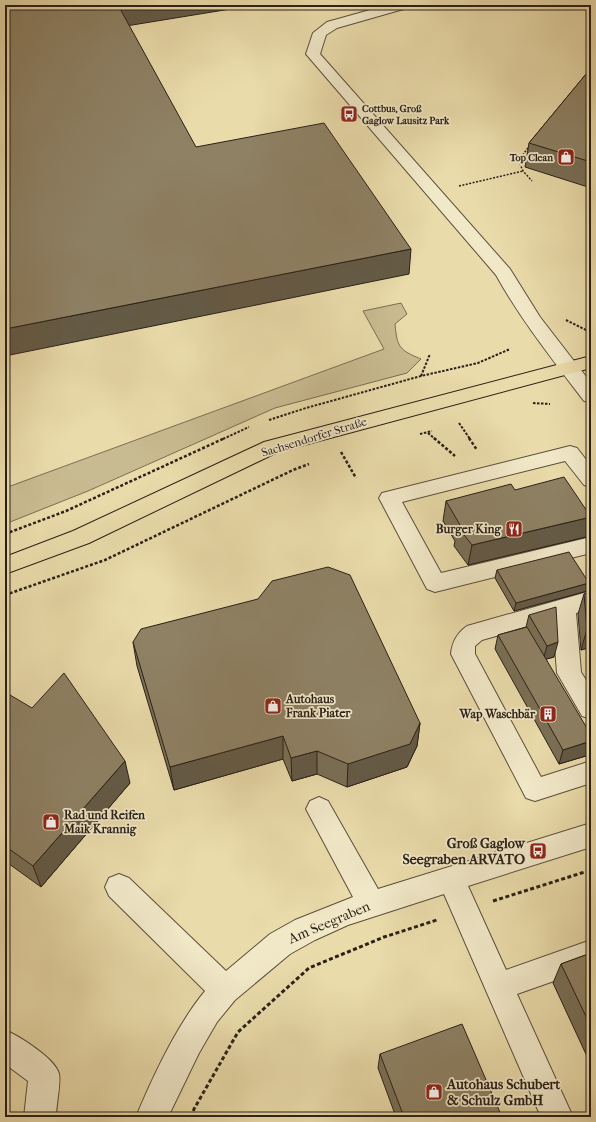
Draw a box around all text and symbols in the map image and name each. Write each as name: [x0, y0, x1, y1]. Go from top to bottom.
place label: Cottbus, Groß Gaglow Lausitz Park: [362, 103, 450, 127]
bus stop icon: Cottbus, Groß Gaglow Lausitz Park: [339, 104, 359, 124]
shop icon: Top Clean: [556, 147, 576, 167]
place label: Top Clean: [509, 152, 553, 164]
street label: Sachsendorfer Straße: [260, 414, 369, 460]
restaurant icon: Burger King: [504, 519, 524, 539]
place label: Burger King: [436, 522, 502, 537]
place label: Autohaus Frank Piater: [285, 692, 351, 720]
shop icon: Autohaus Frank Piater: [263, 696, 283, 716]
building icon: Wap Waschbär: [538, 704, 558, 724]
place label: Wap Waschbär: [459, 707, 536, 722]
place label: Rad und Reifen Maik Krannig: [63, 808, 146, 837]
shop icon: Rad und Reifen Maik Krannig: [41, 812, 61, 832]
place label: Groß Gaglow Seegraben ARVATO: [403, 835, 526, 868]
bus stop icon: Groß Gaglow Seegraben ARVATO: [528, 841, 548, 861]
street label: Am Seegraben: [285, 898, 373, 948]
place label: Autohaus Schubert & Schulz GmbH: [446, 1076, 561, 1109]
shop icon: Autohaus Schubert & Schulz GmbH: [424, 1082, 444, 1102]

